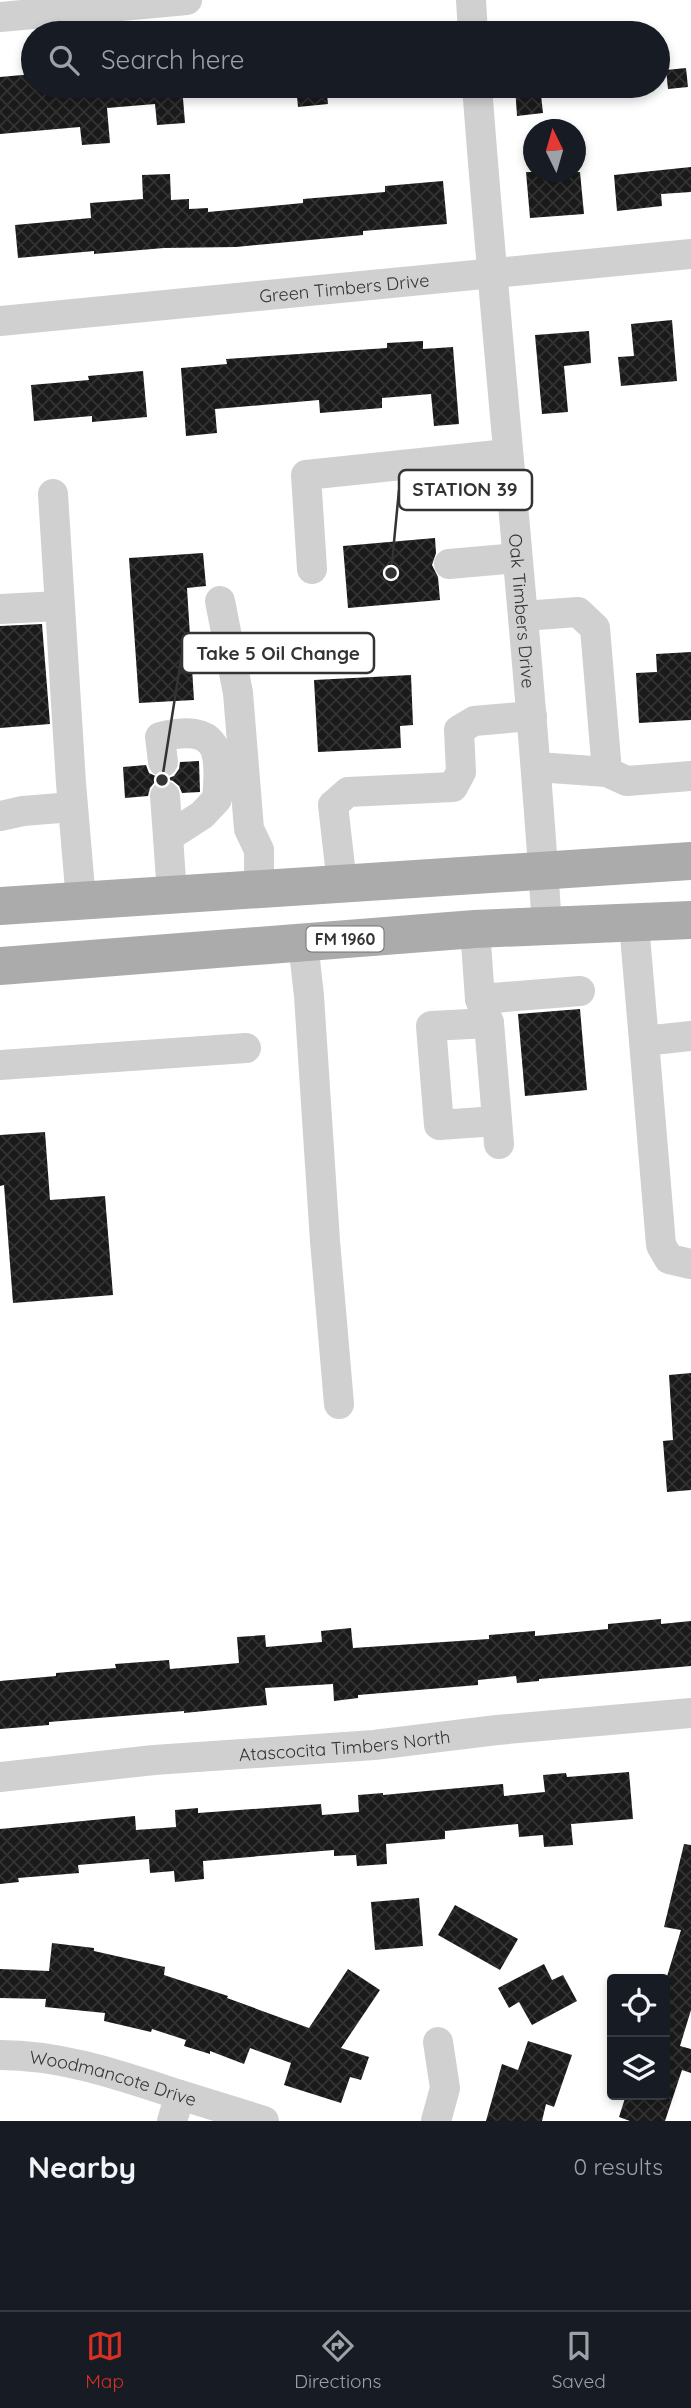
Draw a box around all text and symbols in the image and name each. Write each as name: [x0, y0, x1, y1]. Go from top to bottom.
search box: [21, 21, 670, 98]
icon: search: [45, 41, 83, 79]
text: Search here: [101, 43, 245, 76]
north arrow: [523, 119, 586, 182]
street label: Green Timbers Drive: [258, 268, 430, 307]
callout: STATION 39: [399, 470, 532, 510]
text: STATION 39: [412, 477, 518, 501]
street label: Oak Timbers Drive: [504, 533, 541, 689]
callout: Take 5 Oil Change: [182, 633, 374, 673]
text: Take 5 Oil Change: [196, 641, 360, 665]
road number: FM 1960: [306, 926, 384, 951]
street label: Atascocita Timbers North: [238, 1724, 451, 1766]
map controls: [607, 1974, 670, 2100]
button: locate: [607, 1974, 670, 2037]
button: layers: [607, 2037, 670, 2100]
street label: Woodmancote Drive: [28, 2045, 200, 2111]
text: Nearby: [28, 2148, 136, 2186]
text: 0 results: [574, 2152, 663, 2181]
tab: Map: [85, 2327, 124, 2393]
tab: Directions: [294, 2327, 381, 2393]
tab: Saved: [552, 2327, 606, 2393]

